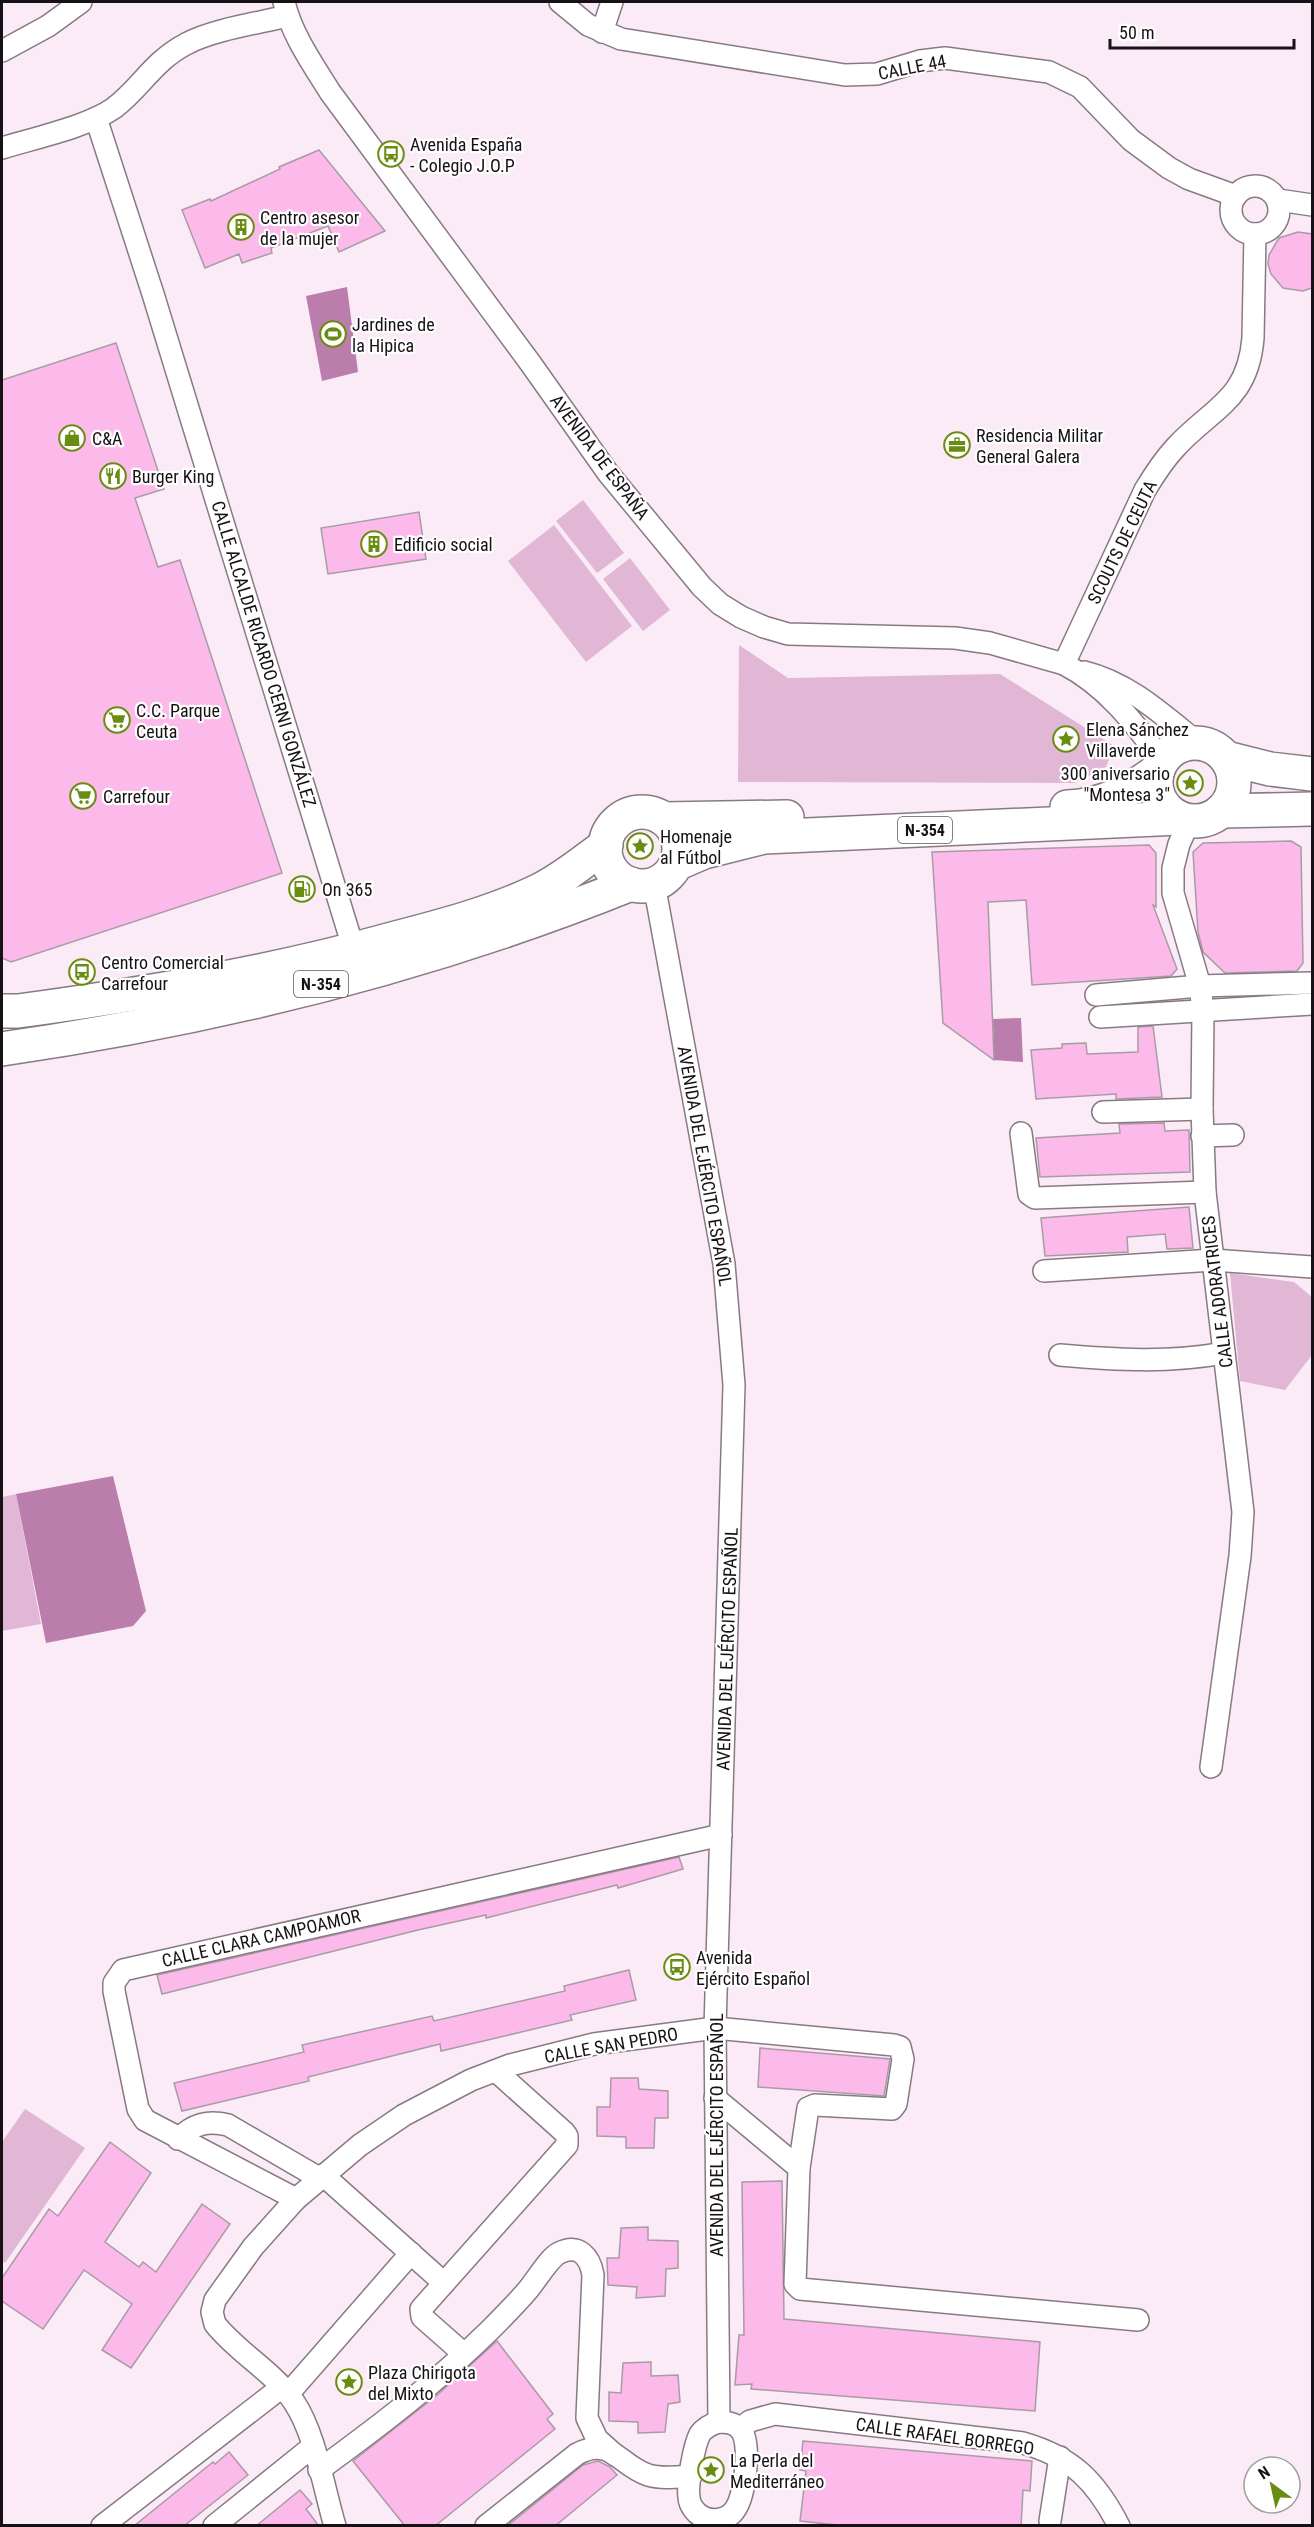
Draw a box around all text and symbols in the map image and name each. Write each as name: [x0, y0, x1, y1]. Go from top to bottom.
scale bar: [1110, 12, 1294, 50]
text: 50 m: [1119, 22, 1154, 43]
street label: CALLE 44: [876, 50, 948, 84]
place label: Avenida España - Colegio J.O.P: [410, 134, 523, 176]
bus stop icon: Avenida España - Colegio J.O.P: [376, 139, 406, 169]
place label: Centro asesor de la mujer: [260, 207, 360, 249]
building icon: Centro asesor de la mujer: [226, 212, 256, 242]
place label: Jardines de la Hipica: [352, 314, 435, 356]
sports icon: Jardines de la Hipica: [318, 319, 348, 349]
street label: AVENIDA DE ESPAÑA: [546, 390, 654, 524]
shop icon: C&A: [57, 423, 87, 453]
place label: Residencia Militar General Galera: [976, 425, 1104, 467]
place label: C&A: [92, 428, 123, 449]
office icon: Residencia Militar General Galera: [942, 430, 972, 460]
restaurant icon: Burger King: [98, 461, 128, 491]
place label: Burger King: [132, 466, 214, 487]
street label: SCOUTS DE CEUTA: [1083, 476, 1161, 607]
street label: CALLE ALCALDE RICARDO CERNI GONZÁLEZ: [207, 498, 321, 810]
building icon: Edificio social: [359, 529, 389, 559]
place label: Edificio social: [394, 534, 493, 555]
place label: C.C. Parque Ceuta: [136, 700, 220, 742]
supermarket icon: C.C. Parque Ceuta: [102, 705, 132, 735]
place label: Elena Sánchez Villaverde: [1086, 719, 1189, 761]
place icon: Elena Sánchez Villaverde: [1051, 724, 1081, 754]
place label: 300 aniversario "Montesa 3": [1061, 763, 1170, 805]
place icon: 300 aniversario "Montesa 3": [1175, 768, 1205, 798]
supermarket icon: Carrefour: [68, 781, 98, 811]
place label: Carrefour: [103, 786, 170, 807]
road number: N-354: [898, 817, 952, 843]
place label: Homenaje al Fútbol: [660, 826, 732, 868]
place icon: Homenaje al Fútbol: [625, 831, 655, 861]
fuel station icon: On 365: [287, 874, 317, 904]
place label: On 365: [322, 879, 372, 900]
place label: Centro Comercial Carrefour: [101, 952, 224, 994]
bus stop icon: Centro Comercial Carrefour: [67, 957, 97, 987]
road number: N-354: [294, 971, 348, 997]
street label: AVENIDA DEL EJÉRCITO ESPAÑOL: [674, 1044, 737, 1288]
street label: CALLE ADORATRICES: [1197, 1215, 1237, 1369]
street label: AVENIDA DEL EJÉRCITO ESPAÑOL: [712, 1527, 742, 1771]
street label: CALLE CLARA CAMPOAMOR: [160, 1905, 363, 1971]
place label: Avenida Ejército Español: [696, 1947, 810, 1989]
bus stop icon: Avenida Ejército Español: [662, 1952, 692, 1982]
street label: AVENIDA DEL EJÉRCITO ESPAÑOL: [706, 2013, 727, 2257]
street label: CALLE SAN PEDRO: [543, 2023, 679, 2067]
place label: Plaza Chirigota del Mixto: [368, 2362, 476, 2404]
place icon: Plaza Chirigota del Mixto: [334, 2367, 364, 2397]
street label: CALLE RAFAEL BORREGO: [854, 2413, 1036, 2459]
place label: La Perla del Mediterráneo: [730, 2450, 824, 2492]
place icon: La Perla del Mediterráneo: [696, 2455, 726, 2485]
north arrow: [1242, 2455, 1302, 2515]
text: N: [1255, 2462, 1273, 2483]

